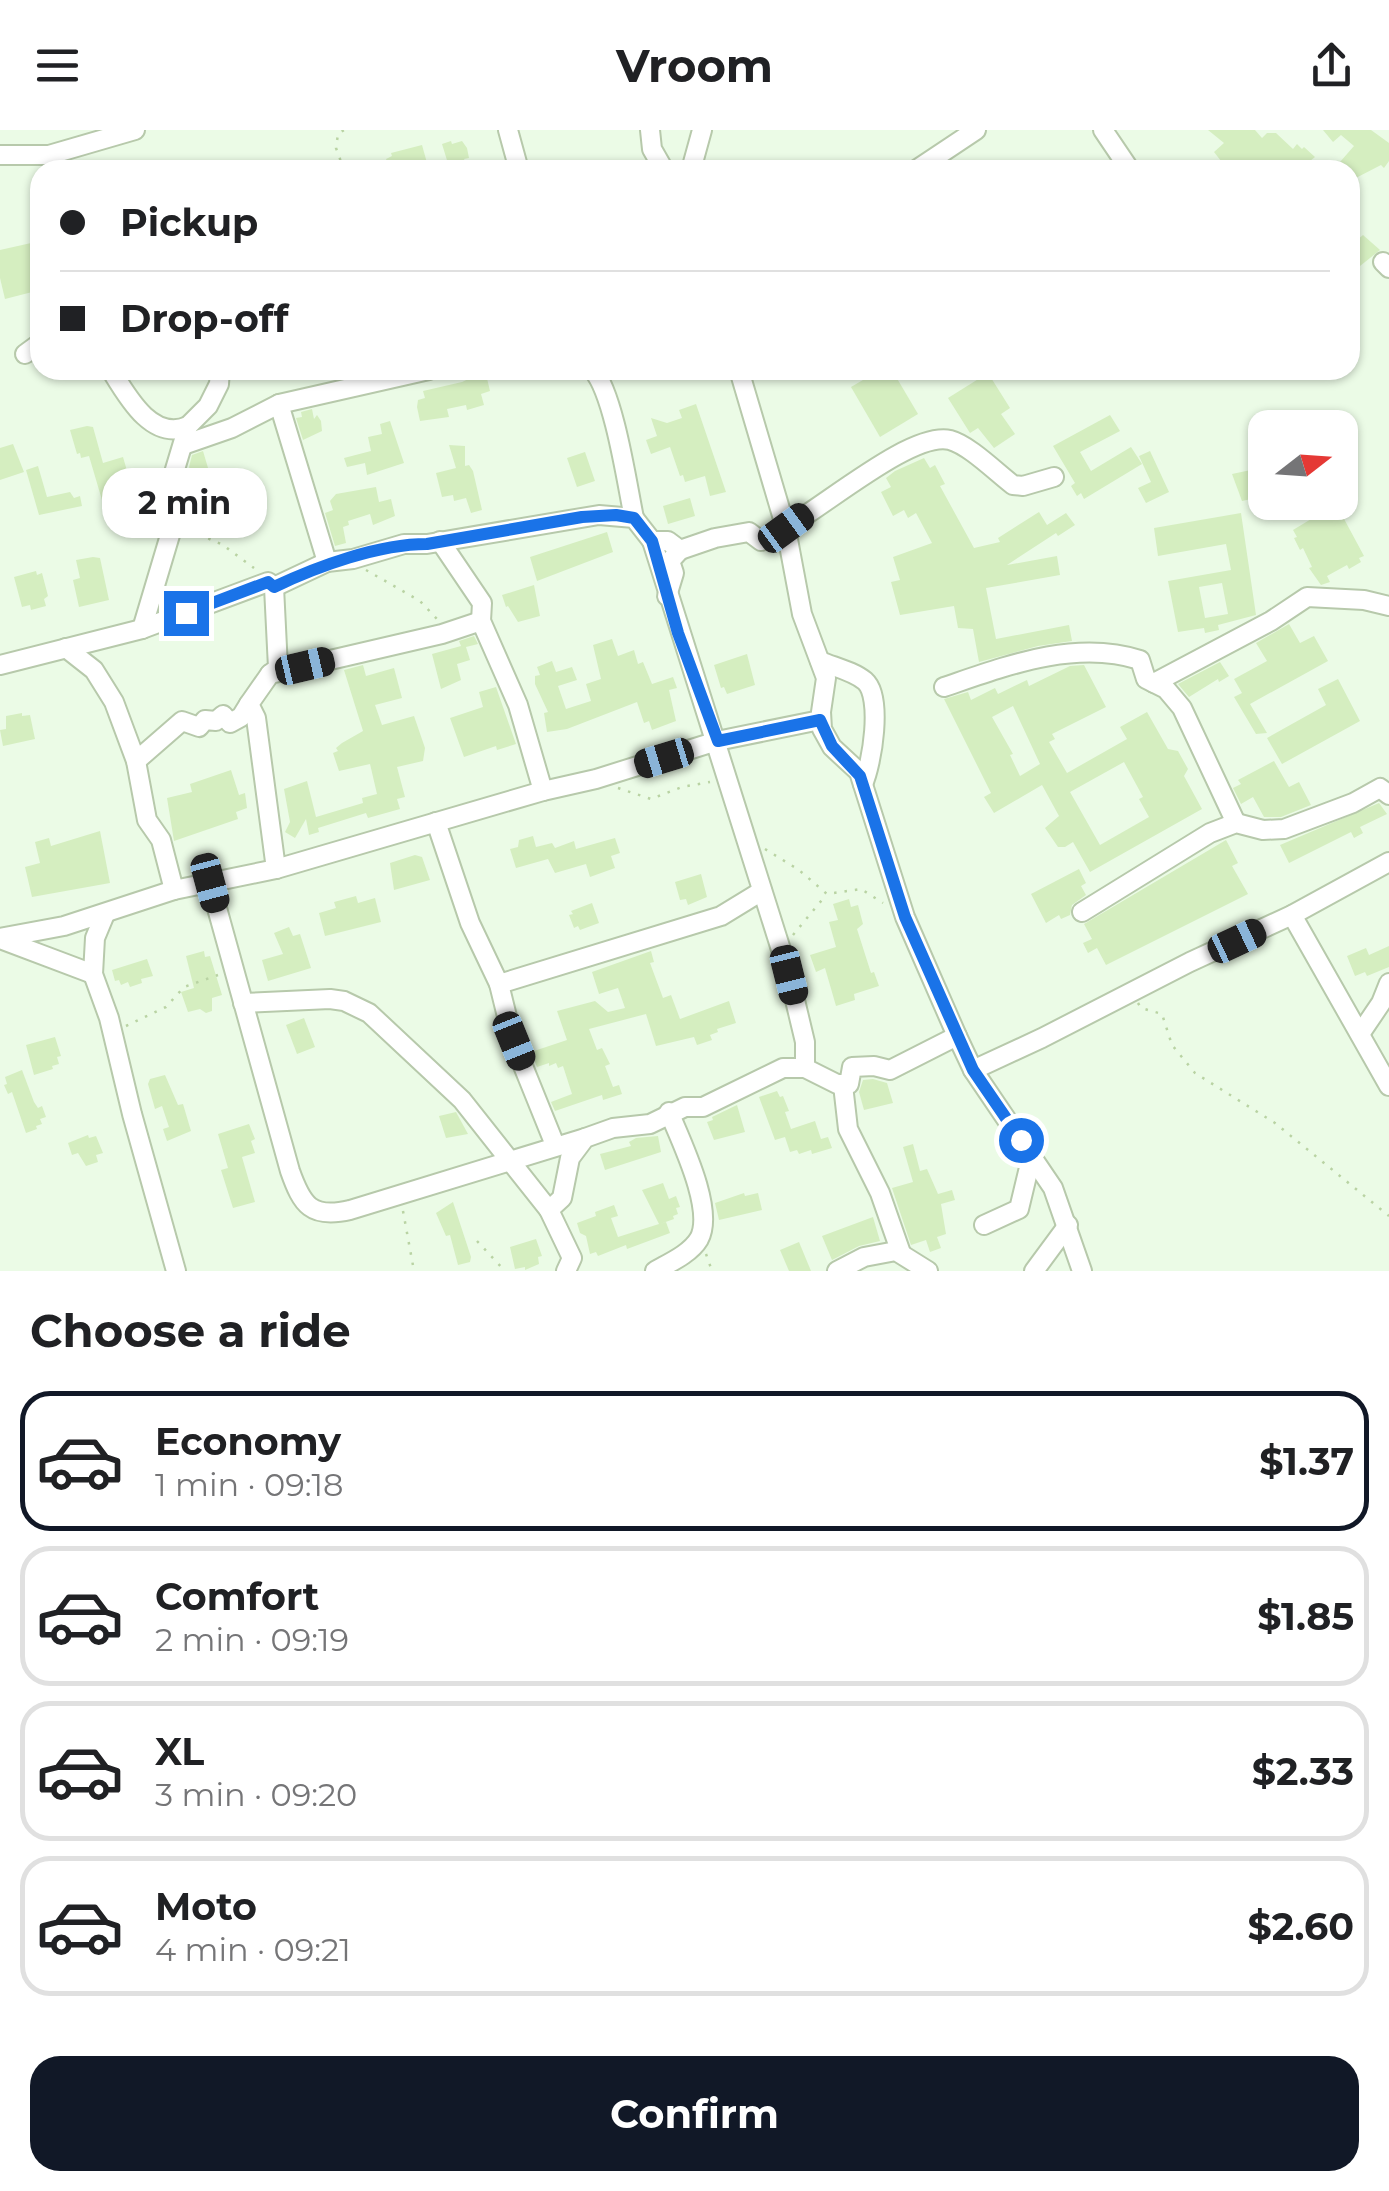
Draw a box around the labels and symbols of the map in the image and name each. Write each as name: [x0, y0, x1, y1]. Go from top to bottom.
north arrow: [1248, 410, 1358, 520]
callout: 2 min: [104, 468, 268, 538]
car: [753, 498, 819, 558]
route end: [164, 591, 209, 636]
car: [272, 645, 338, 687]
car: [631, 735, 697, 781]
car: [188, 850, 232, 916]
car: [1203, 915, 1271, 967]
car: [767, 942, 811, 1008]
car: [489, 1008, 539, 1074]
route start: [999, 1118, 1044, 1163]

